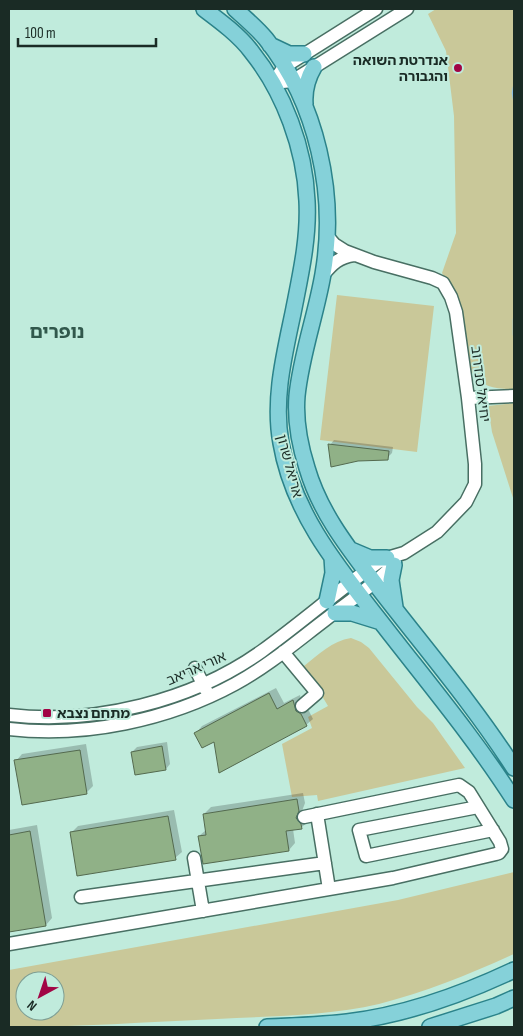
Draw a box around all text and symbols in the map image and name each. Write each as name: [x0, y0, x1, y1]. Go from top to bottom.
scale bar: [18, 15, 155, 47]
text: 100 m: [25, 24, 56, 43]
place label: אנדרטת השואה והגבורה: [353, 52, 449, 85]
marker: אנדרטת השואה והגבורה: [452, 62, 464, 74]
district label: נופרים: [29, 321, 85, 344]
street label: יחיאל סנדרוב: [467, 345, 494, 423]
street label: אריאל שרון: [273, 433, 306, 500]
street label: אורי אריאב: [164, 648, 229, 689]
place label: מתחם נצבא: [57, 705, 130, 722]
marker: מתחם נצבא: [41, 707, 53, 719]
north arrow: [15, 971, 65, 1021]
text: N: [24, 997, 40, 1014]

